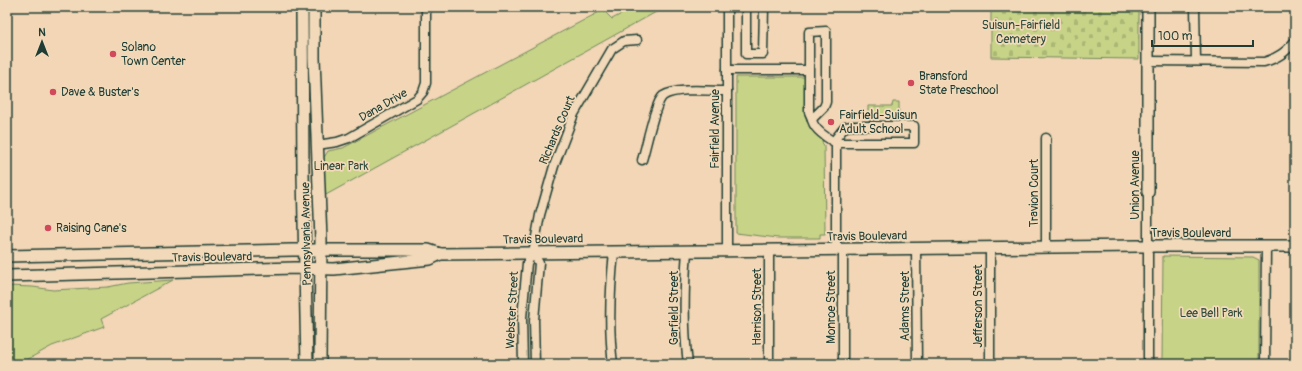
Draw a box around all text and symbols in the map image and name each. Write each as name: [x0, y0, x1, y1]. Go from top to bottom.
park label: Suisun-Fairfield Cemetery: [982, 18, 1060, 47]
north arrow: [22, 22, 62, 62]
scale bar: [1152, 22, 1253, 48]
text: N: [38, 26, 46, 39]
text: 100 m: [1158, 29, 1193, 44]
place label: Solano Town Center: [121, 40, 186, 69]
marker: Solano Town Center: [108, 49, 118, 59]
place label: Bransford State Preschool: [919, 69, 999, 98]
marker: Bransford State Preschool: [906, 78, 916, 88]
place label: Dave & Buster's: [61, 85, 140, 100]
street label: Dana Drive: [356, 86, 410, 125]
marker: Dave & Buster's: [48, 87, 58, 97]
street label: Fairfield Avenue: [708, 89, 723, 169]
street label: Richards Court: [536, 93, 579, 167]
place label: Fairfield-Suisun Adult School: [839, 108, 918, 137]
marker: Fairfield-Suisun Adult School: [826, 117, 836, 127]
street label: Union Avenue: [1128, 150, 1143, 220]
park label: Linear Park: [314, 159, 368, 174]
street label: Travion Court: [1027, 159, 1042, 227]
street label: Pennsylvania Avenue: [298, 182, 315, 286]
place label: Raising Cane's: [56, 221, 127, 236]
marker: Raising Cane's: [43, 223, 53, 233]
street label: Travis Boulevard: [1151, 226, 1231, 241]
street label: Travis Boulevard: [827, 228, 908, 245]
street label: Travis Boulevard: [503, 231, 584, 248]
street label: Travis Boulevard: [172, 249, 253, 266]
street label: Jefferson Street: [971, 264, 986, 348]
street label: Harrison Street: [750, 268, 765, 346]
street label: Monroe Street: [824, 270, 839, 344]
street label: Webster Street: [503, 271, 522, 349]
street label: Garfield Street: [667, 271, 682, 345]
street label: Adams Street: [898, 271, 913, 341]
park label: Lee Bell Park: [1179, 306, 1243, 321]

